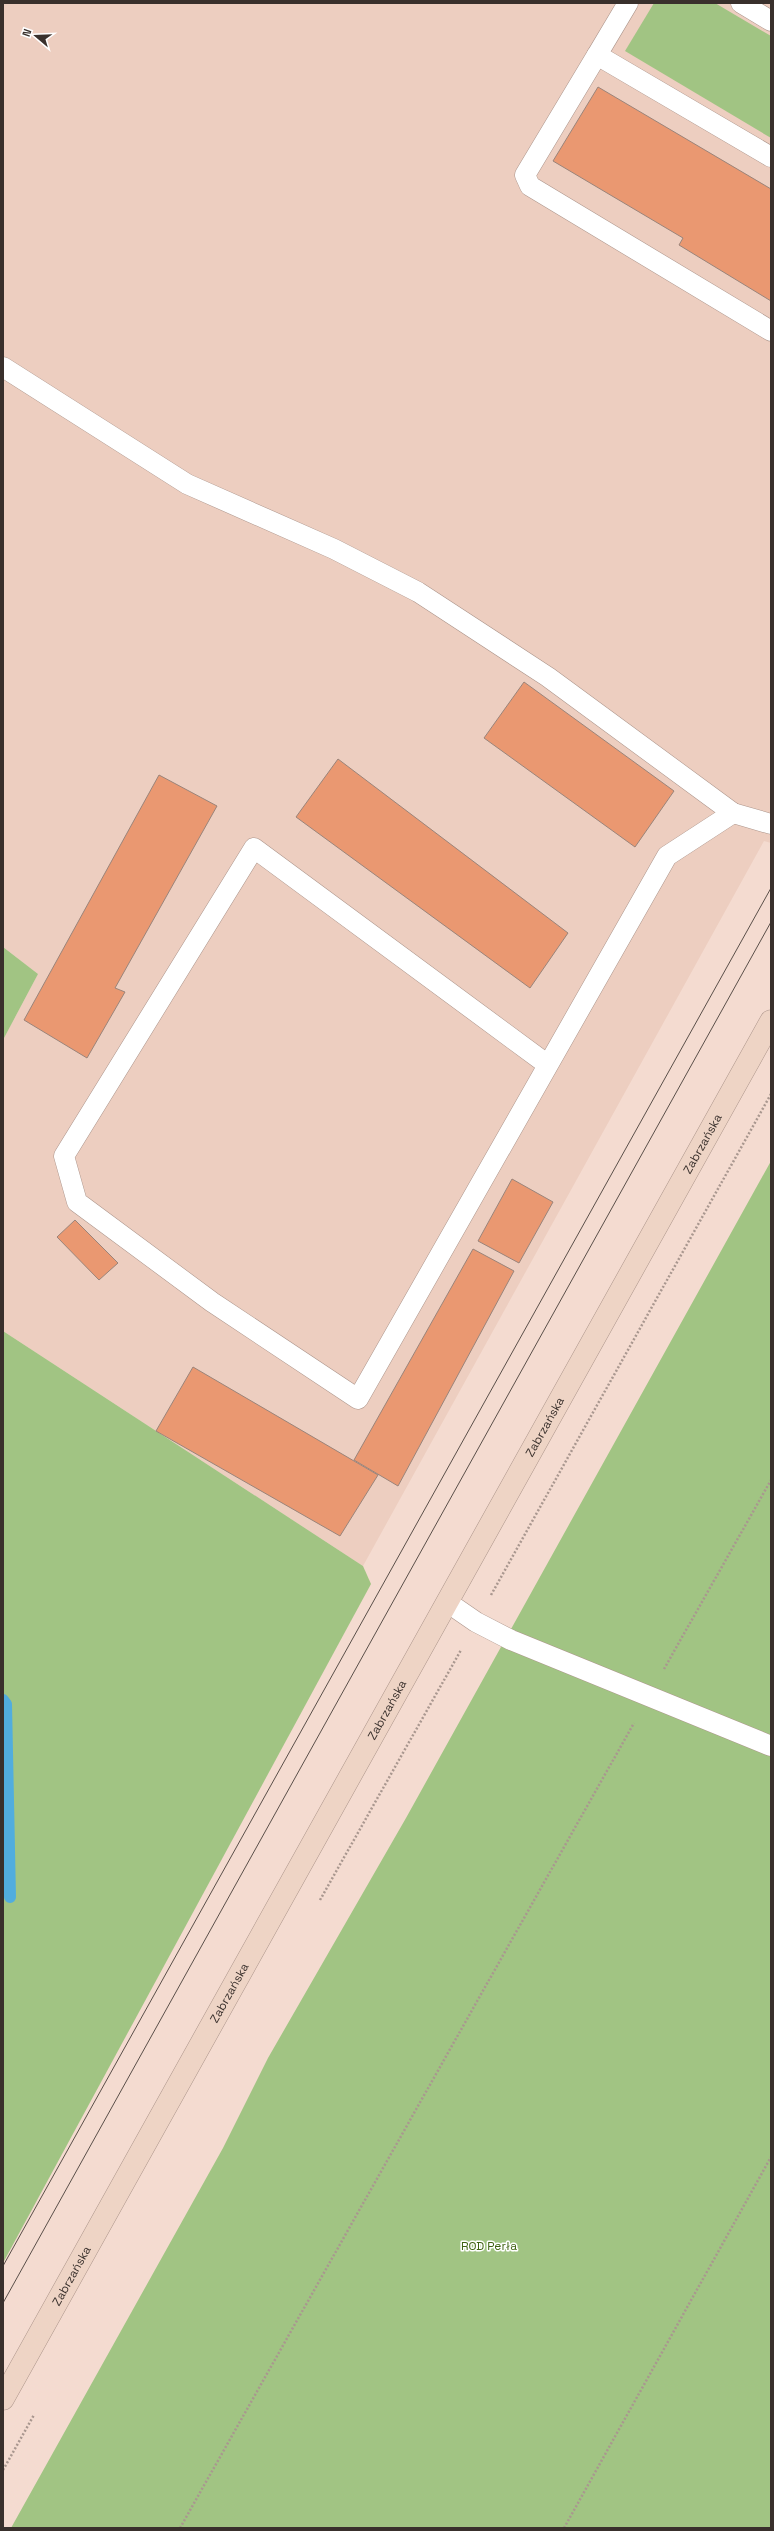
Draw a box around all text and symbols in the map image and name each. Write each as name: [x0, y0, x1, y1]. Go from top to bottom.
north arrow: [16, 16, 56, 56]
text: N: [19, 27, 34, 39]
street label: Zabrzańska: [679, 1111, 726, 1177]
street label: Zabrzańska: [522, 1394, 568, 1460]
street label: Zabrzańska: [364, 1677, 410, 1743]
street label: Zabrzańska: [206, 1960, 253, 2026]
park label: ROD Perła: [461, 2238, 517, 2254]
street label: Zabrzańska: [49, 2243, 95, 2309]

